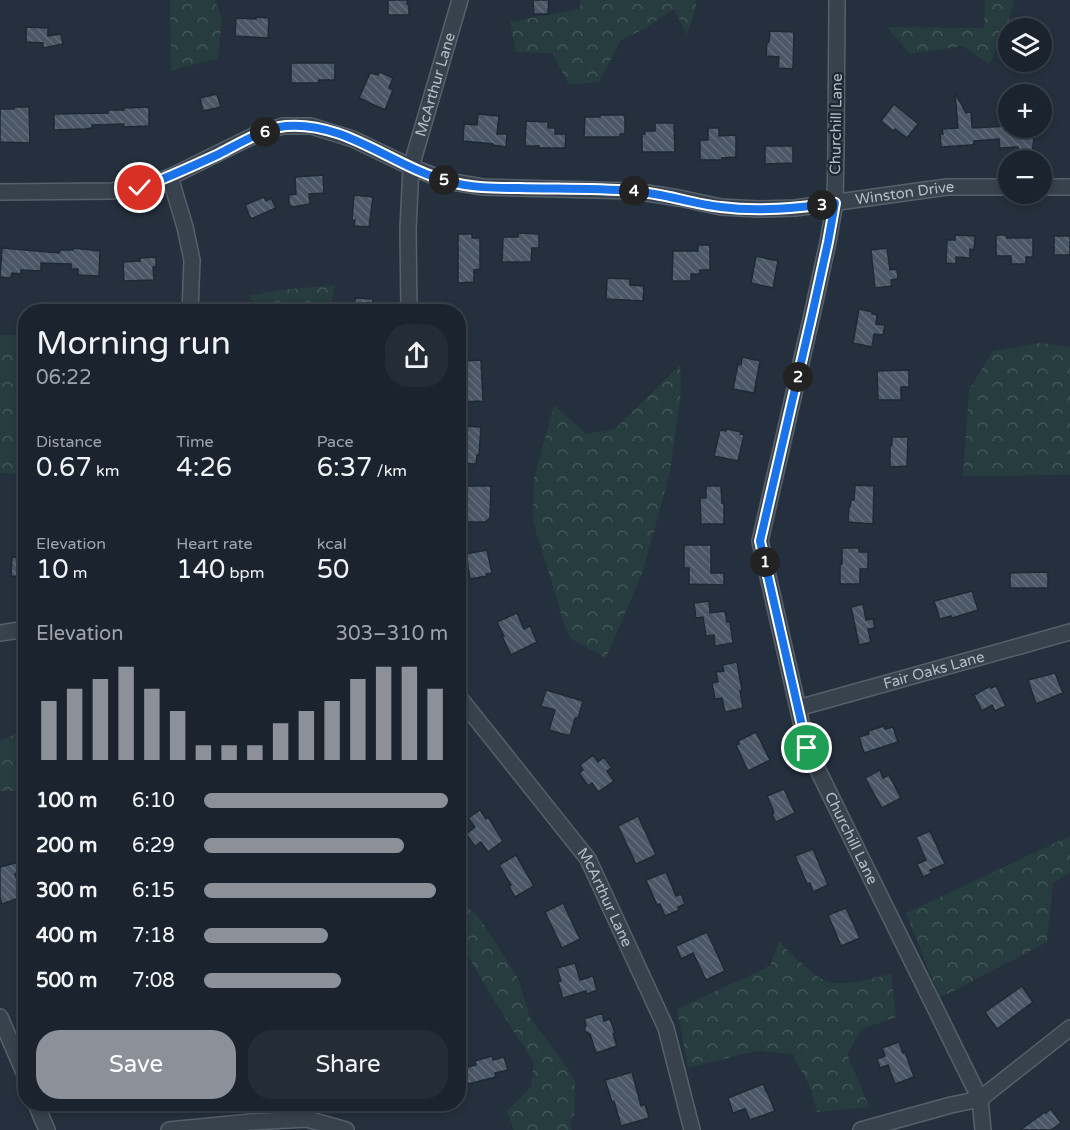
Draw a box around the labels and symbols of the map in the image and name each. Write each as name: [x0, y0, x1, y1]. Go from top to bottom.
street label: McArthur Lane: [411, 30, 459, 139]
street label: Churchill Lane: [826, 73, 846, 175]
pin: 6: [250, 117, 280, 147]
pin: [114, 162, 165, 213]
pin: 5: [429, 165, 459, 195]
pin: 4: [619, 176, 649, 206]
street label: Winston Drive: [854, 178, 954, 209]
pin: 3: [807, 190, 837, 220]
pin: 2: [783, 362, 813, 392]
pin: 1: [750, 547, 780, 577]
street label: Fair Oaks Lane: [881, 647, 986, 693]
pin: [781, 722, 832, 773]
street label: Churchill Lane: [821, 789, 882, 887]
street label: McArthur Lane: [574, 844, 636, 950]

